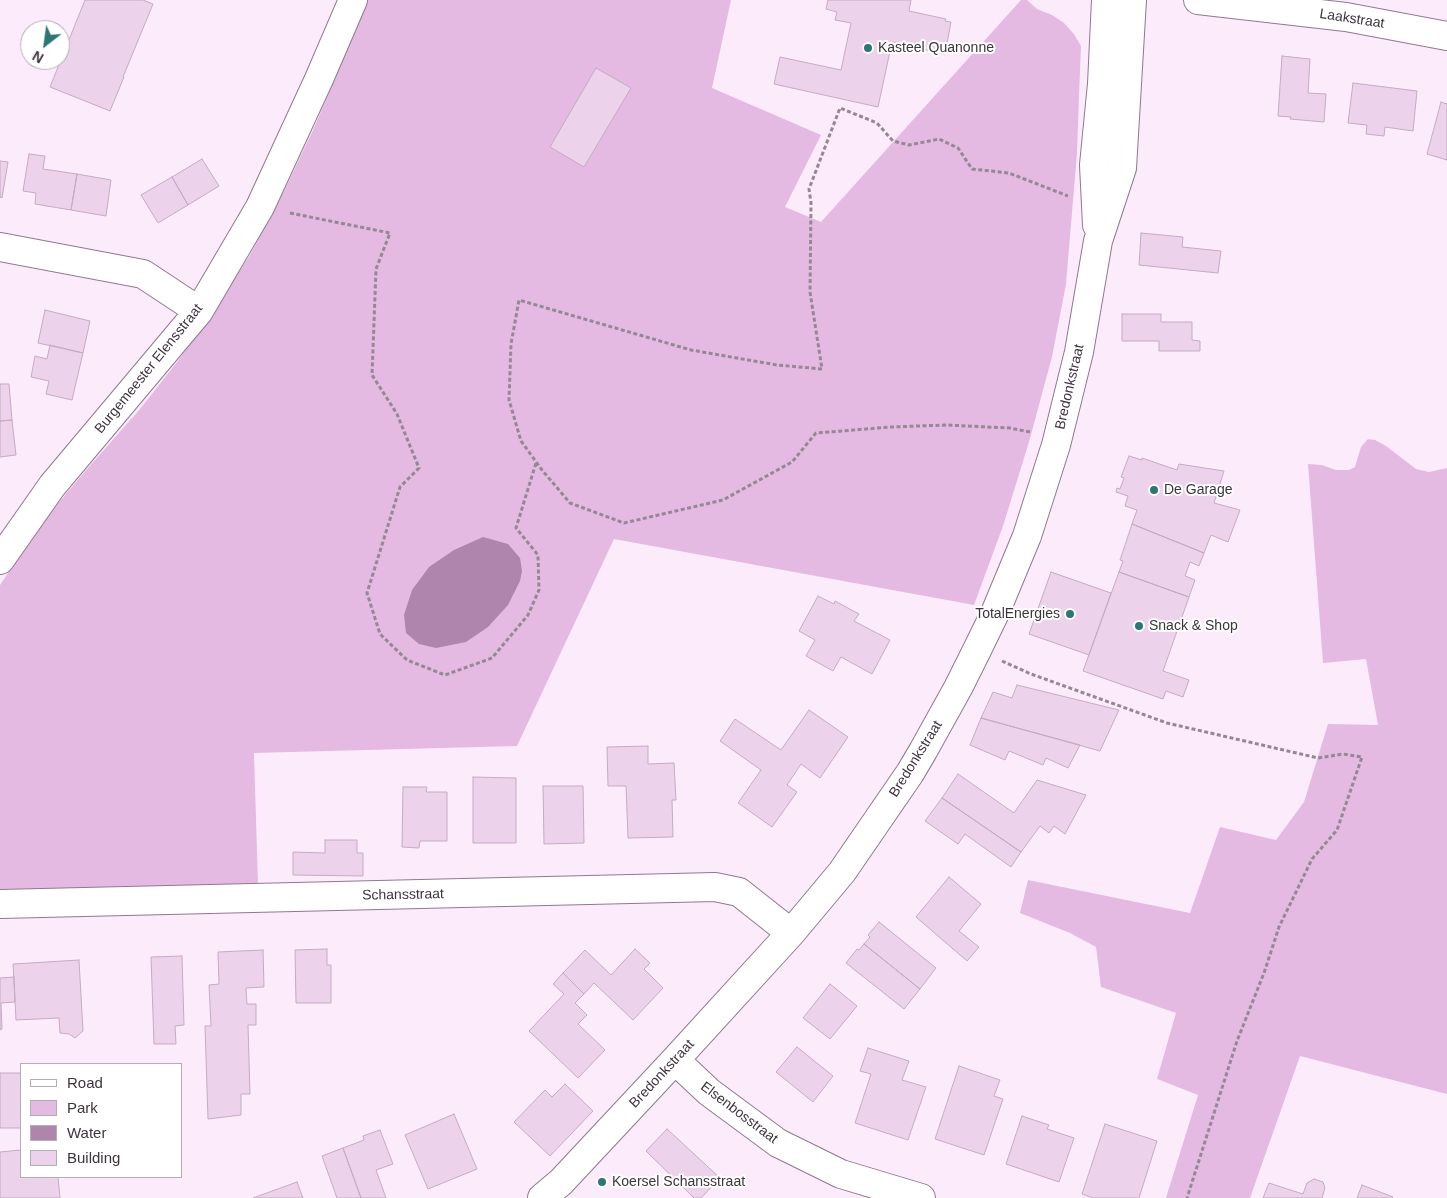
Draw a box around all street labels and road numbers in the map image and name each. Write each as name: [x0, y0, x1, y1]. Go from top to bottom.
street label: Laakstraat: [1318, 6, 1386, 32]
street label: Burgemeester Elensstraat: [92, 301, 206, 437]
street label: Bredonkstraat: [1052, 343, 1088, 431]
street label: Bredonkstraat: [886, 718, 946, 800]
street label: Schansstraat: [362, 886, 444, 904]
street label: Bredonkstraat: [626, 1036, 698, 1112]
street label: Elsenbosstraat: [697, 1078, 781, 1148]

